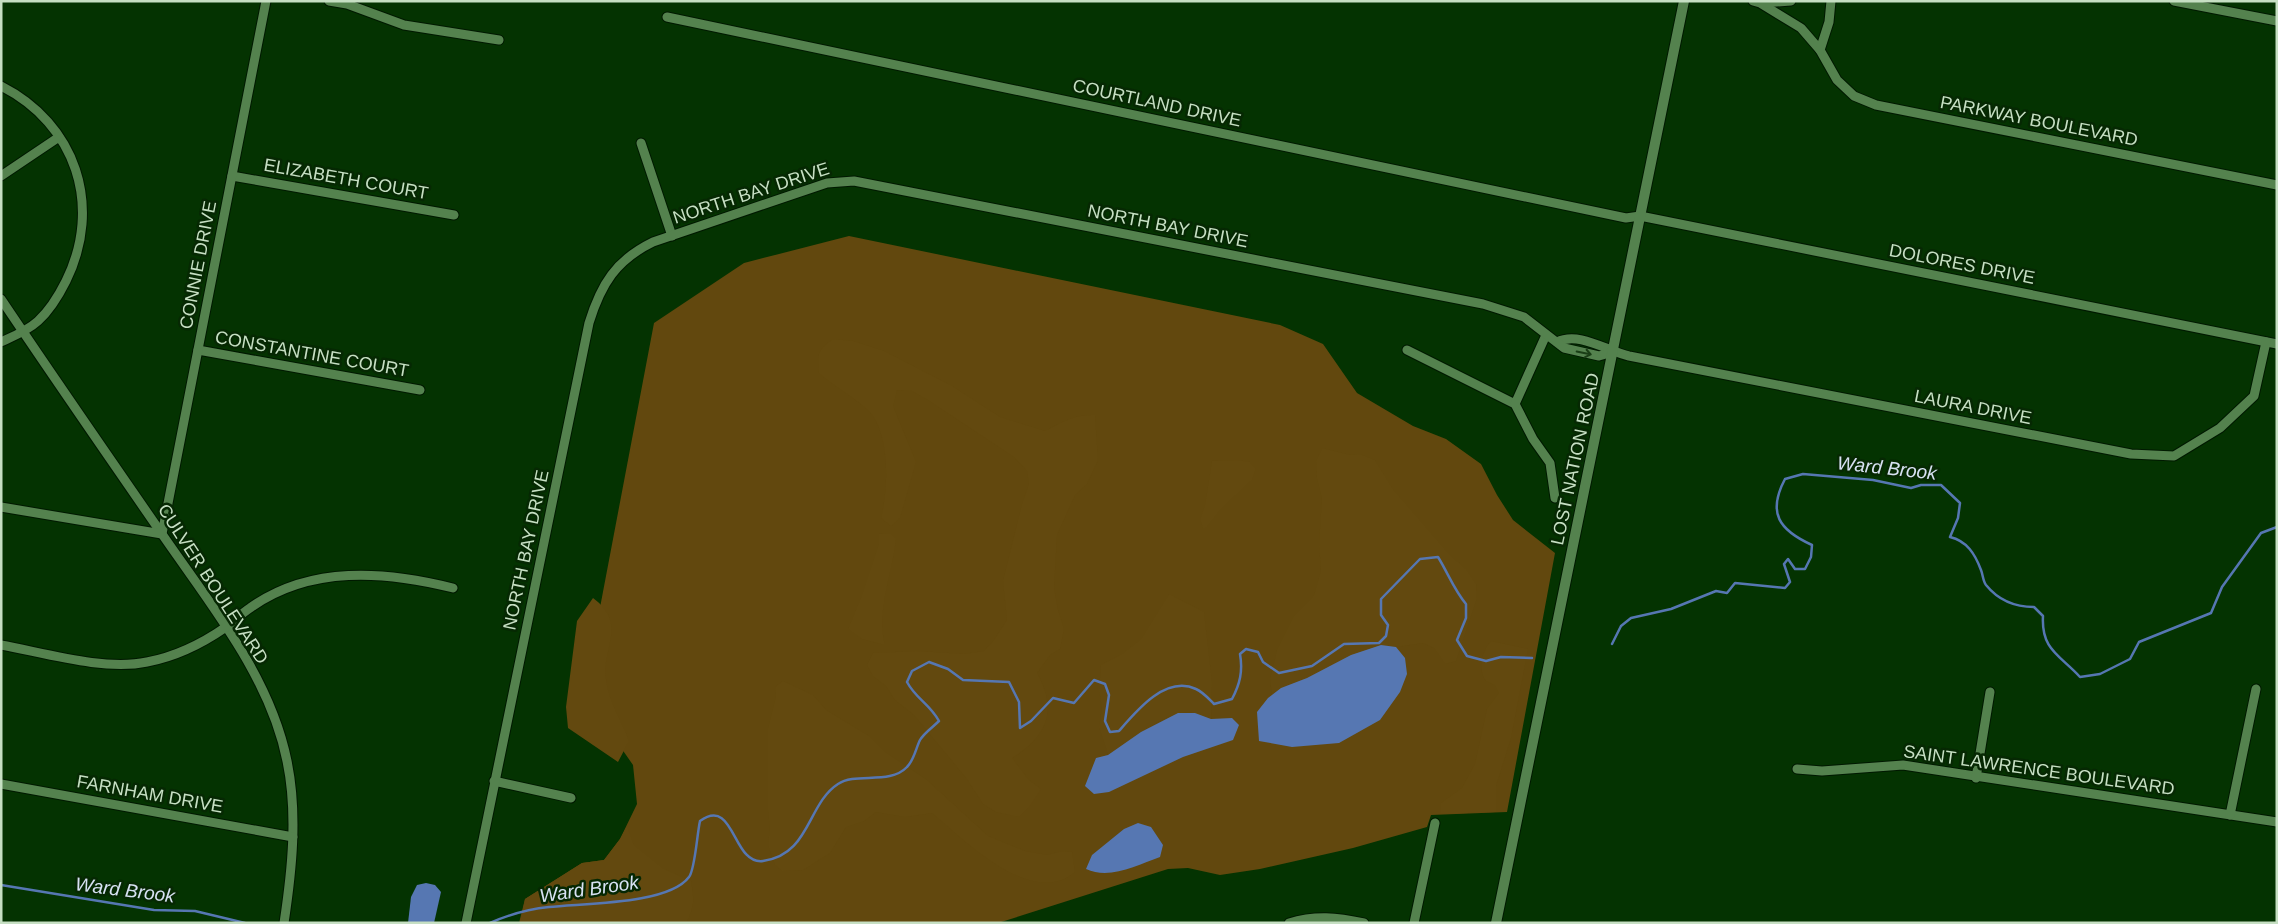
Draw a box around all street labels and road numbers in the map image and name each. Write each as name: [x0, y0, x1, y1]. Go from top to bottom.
street label: COURTLAND DRIVE: [1071, 75, 1243, 131]
street label: PARKWAY BOULEVARD: [1938, 92, 2140, 150]
street label: ELIZABETH COURT: [262, 155, 430, 203]
street label: NORTH BAY DRIVE: [670, 158, 832, 228]
street label: CONNIE DRIVE: [176, 199, 220, 331]
street label: NORTH BAY DRIVE: [1086, 201, 1250, 251]
street label: DOLORES DRIVE: [1887, 240, 2037, 288]
street label: CONSTANTINE COURT: [214, 327, 410, 381]
street label: LOST NATION ROAD: [1547, 371, 1603, 547]
street label: LAURA DRIVE: [1913, 386, 2033, 428]
street label: NORTH BAY DRIVE: [499, 468, 553, 632]
street label: CULVER BOULEVARD: [154, 500, 272, 668]
street label: SAINT LAWRENCE BOULEVARD: [1902, 741, 2176, 799]
street label: FARNHAM DRIVE: [75, 771, 225, 817]

